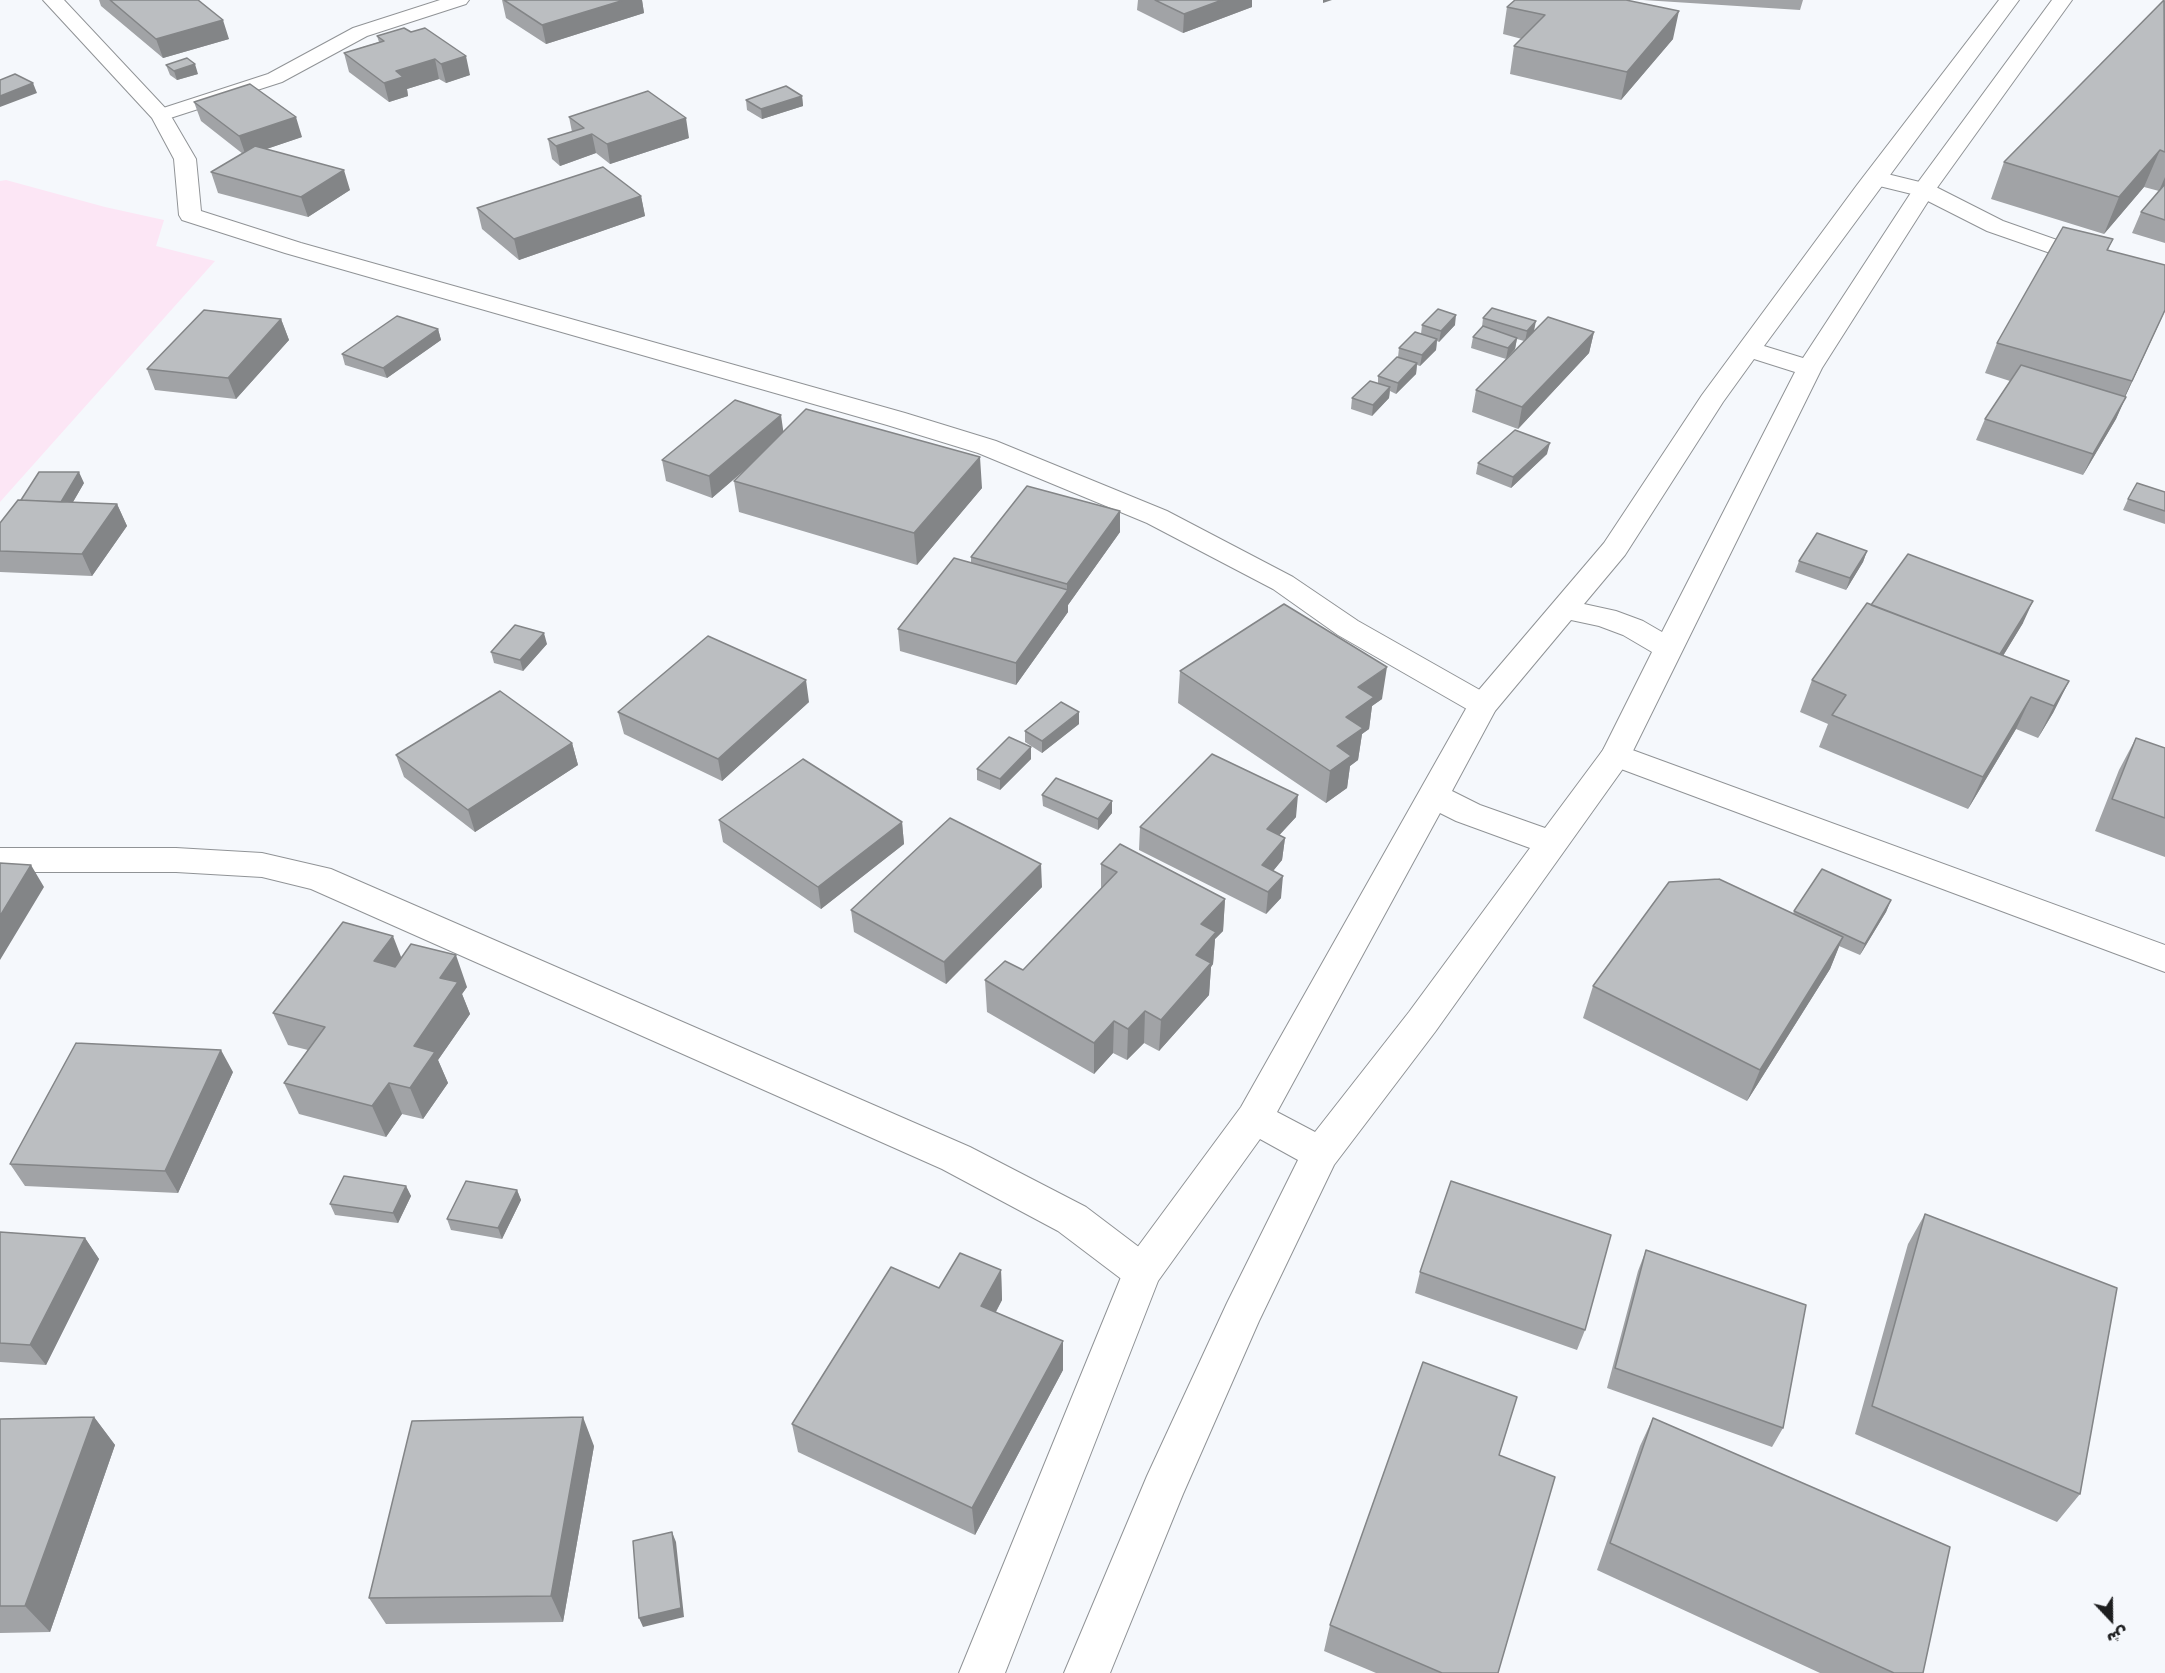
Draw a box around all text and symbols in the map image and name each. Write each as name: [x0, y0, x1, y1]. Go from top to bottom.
north arrow: [2081, 1589, 2141, 1649]
text: ش: [2104, 1623, 2132, 1649]

